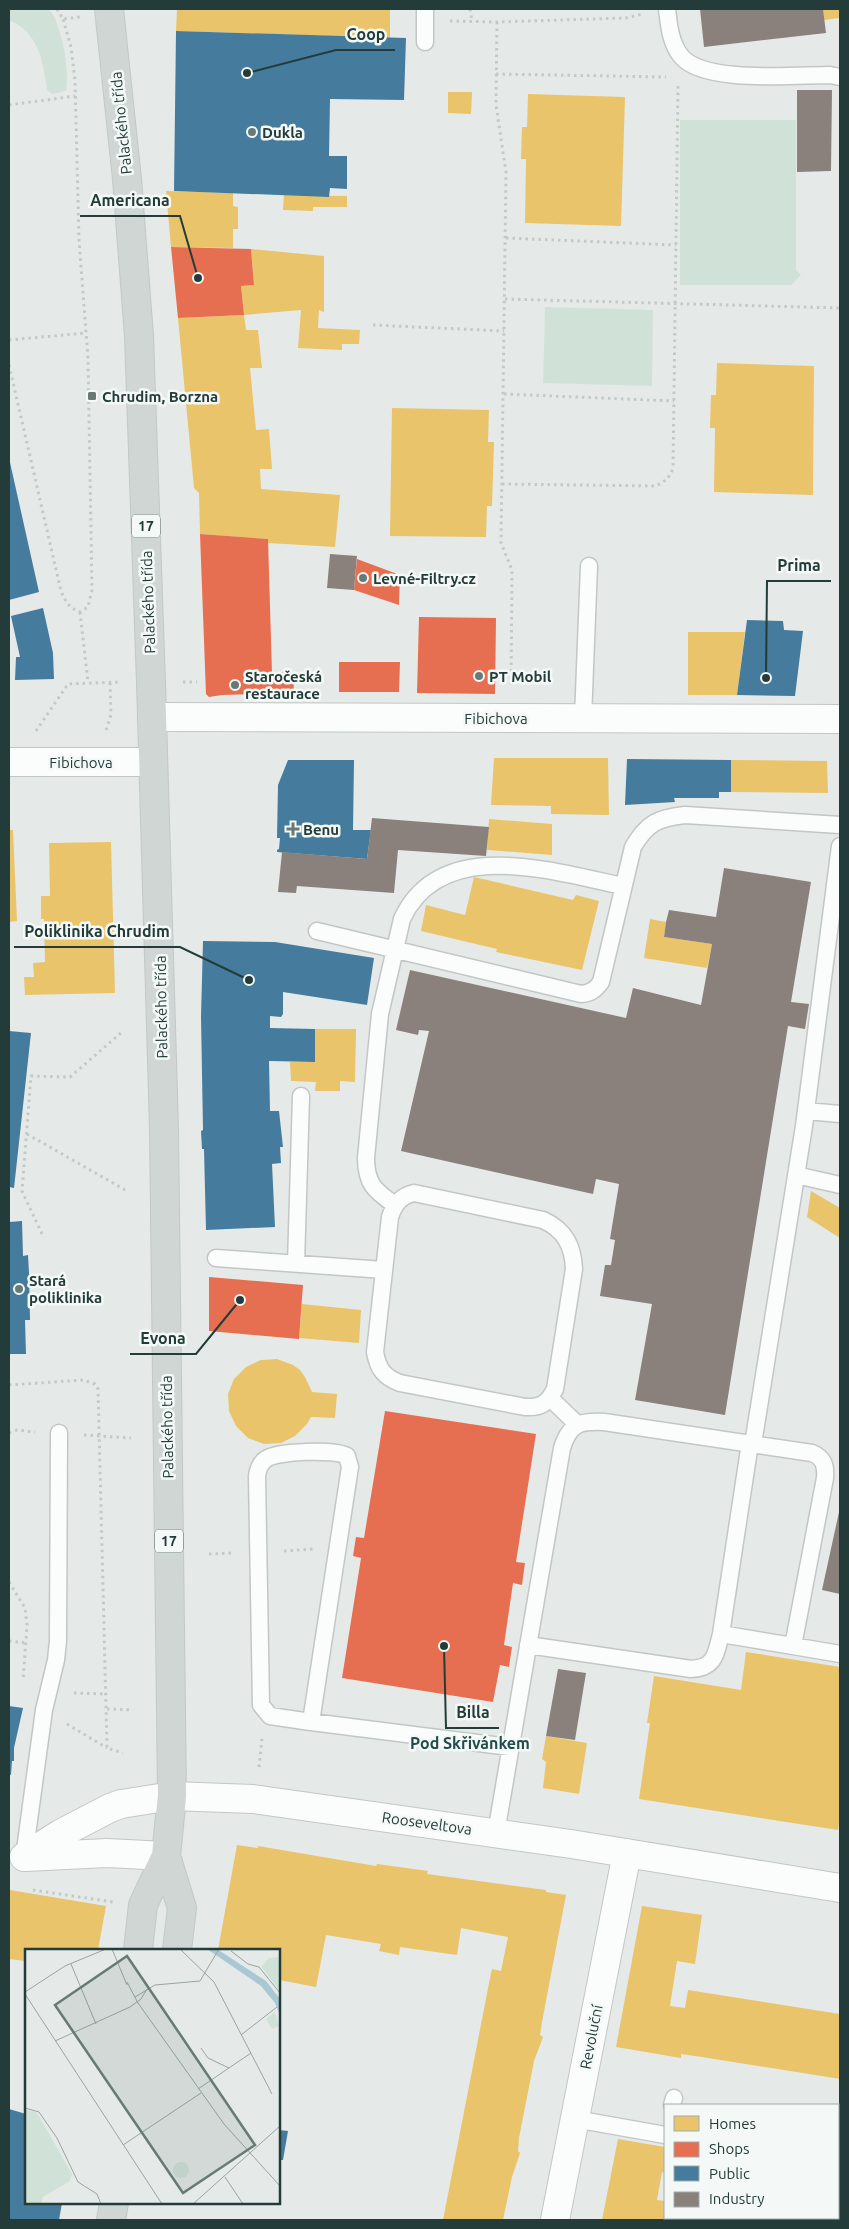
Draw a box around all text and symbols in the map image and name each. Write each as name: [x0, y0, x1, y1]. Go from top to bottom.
callout: Coop: [336, 19, 395, 50]
text: Coop: [347, 25, 385, 43]
street label: Palackého třída: [107, 71, 135, 175]
place label: Dukla: [262, 124, 303, 141]
marker: Dukla: [246, 126, 258, 138]
callout: Americana: [80, 185, 180, 216]
text: Americana: [90, 191, 170, 209]
place label: Chrudim, Borzna: [102, 388, 218, 405]
marker: Chrudim, Borzna: [86, 390, 98, 402]
road number: 17: [132, 514, 160, 538]
street label: Palackého třída: [138, 550, 158, 654]
callout: Prima: [767, 550, 831, 581]
text: Prima: [777, 556, 821, 574]
place label: Levné-Filtry.cz: [373, 570, 476, 587]
marker: Levné-Filtry.cz: [357, 572, 369, 584]
place label: Staročeská restaurace: [245, 668, 322, 702]
place label: PT Mobil: [489, 668, 552, 685]
marker: PT Mobil: [473, 670, 485, 682]
marker: Staročeská restaurace: [229, 679, 241, 691]
street label: Fibichova: [464, 710, 528, 727]
street label: Fibichova: [49, 754, 113, 771]
place label: Benu: [303, 821, 339, 838]
marker: Benu: [287, 823, 299, 835]
callout: Poliklinika Chrudim: [14, 916, 180, 947]
text: Poliklinika Chrudim: [24, 922, 170, 940]
street label: Palackého třída: [152, 955, 170, 1059]
place label: Stará poliklinika: [29, 1272, 102, 1306]
marker: Stará poliklinika: [13, 1283, 25, 1295]
callout: Evona: [130, 1323, 196, 1354]
text: Evona: [140, 1329, 186, 1347]
street label: Palackého třída: [158, 1375, 176, 1479]
road number: 17: [155, 1530, 183, 1552]
callout: Billa: [446, 1697, 499, 1728]
text: Billa: [456, 1703, 490, 1721]
district label: Pod Skřivánkem: [410, 1734, 530, 1752]
street label: Rooseveltova: [381, 1808, 473, 1838]
inset map: [25, 1949, 280, 2204]
street label: Revoluční: [576, 2003, 606, 2071]
legend: [664, 2104, 839, 2219]
text: Homes: [709, 2115, 756, 2132]
text: Shops: [709, 2140, 750, 2157]
text: Public: [709, 2165, 750, 2182]
text: Industry: [709, 2190, 764, 2207]

